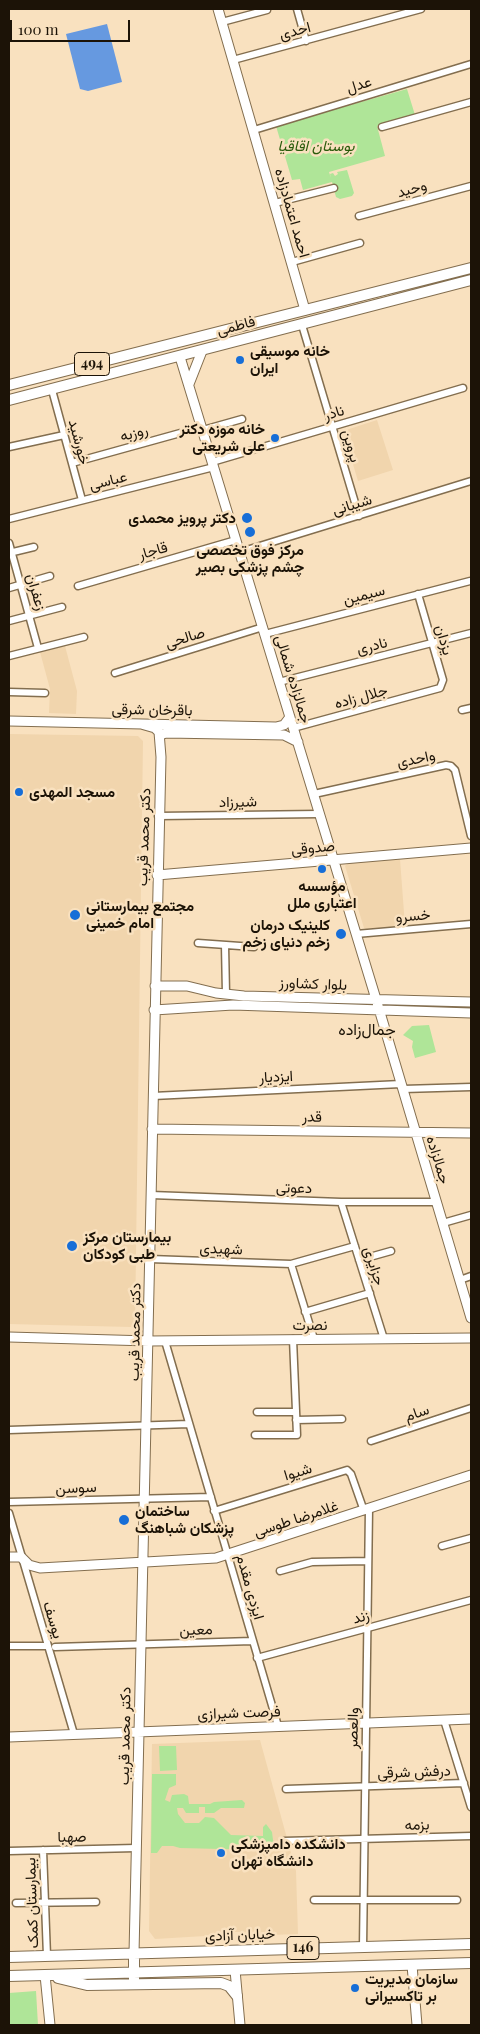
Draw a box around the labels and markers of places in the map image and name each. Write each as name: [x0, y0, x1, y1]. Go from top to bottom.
place label: خانه موسیقی ایران: [250, 342, 330, 377]
marker: خانه موسیقی ایران: [234, 354, 246, 366]
place label: خانه موزه دکتر علی شریعتی: [179, 420, 265, 455]
marker: خانه موزه دکتر علی شریعتی: [269, 432, 281, 444]
place label: دکتر پرویز محمدی: [128, 509, 236, 527]
marker: دکتر پرویز محمدی: [240, 511, 254, 525]
marker: مرکز فوق تخصصی چشم پزشکی بصیر: [243, 525, 257, 539]
place label: مرکز فوق تخصصی چشم پزشکی بصیر: [196, 541, 304, 576]
place label: مسجد المهدی: [29, 783, 115, 801]
marker: مسجد المهدی: [13, 786, 25, 798]
marker: مؤسسه اعتباری ملل: [316, 863, 328, 875]
place label: مؤسسه اعتباری ملل: [287, 877, 357, 912]
place label: مجتمع بیمارستانی امام خمینی: [86, 897, 194, 932]
marker: مجتمع بیمارستانی امام خمینی: [68, 908, 82, 922]
place label: کلینیک درمان زخم دنیای زخم: [242, 916, 330, 951]
marker: کلینیک درمان زخم دنیای زخم: [334, 927, 348, 941]
place label: بیمارستان مرکز طبی کودکان: [83, 1228, 171, 1263]
marker: بیمارستان مرکز طبی کودکان: [65, 1239, 79, 1253]
place label: ساختمان پزشکان شباهنگ: [135, 1502, 234, 1537]
marker: ساختمان پزشکان شباهنگ: [117, 1513, 131, 1527]
place label: دانشکده دامپزشکی دانشگاه تهران: [231, 1835, 346, 1870]
marker: دانشکده دامپزشکی دانشگاه تهران: [215, 1847, 227, 1859]
place label: سازمان مدیریت بر تاکسیرانی: [365, 1970, 458, 2005]
marker: سازمان مدیریت بر تاکسیرانی: [349, 1982, 361, 1994]

